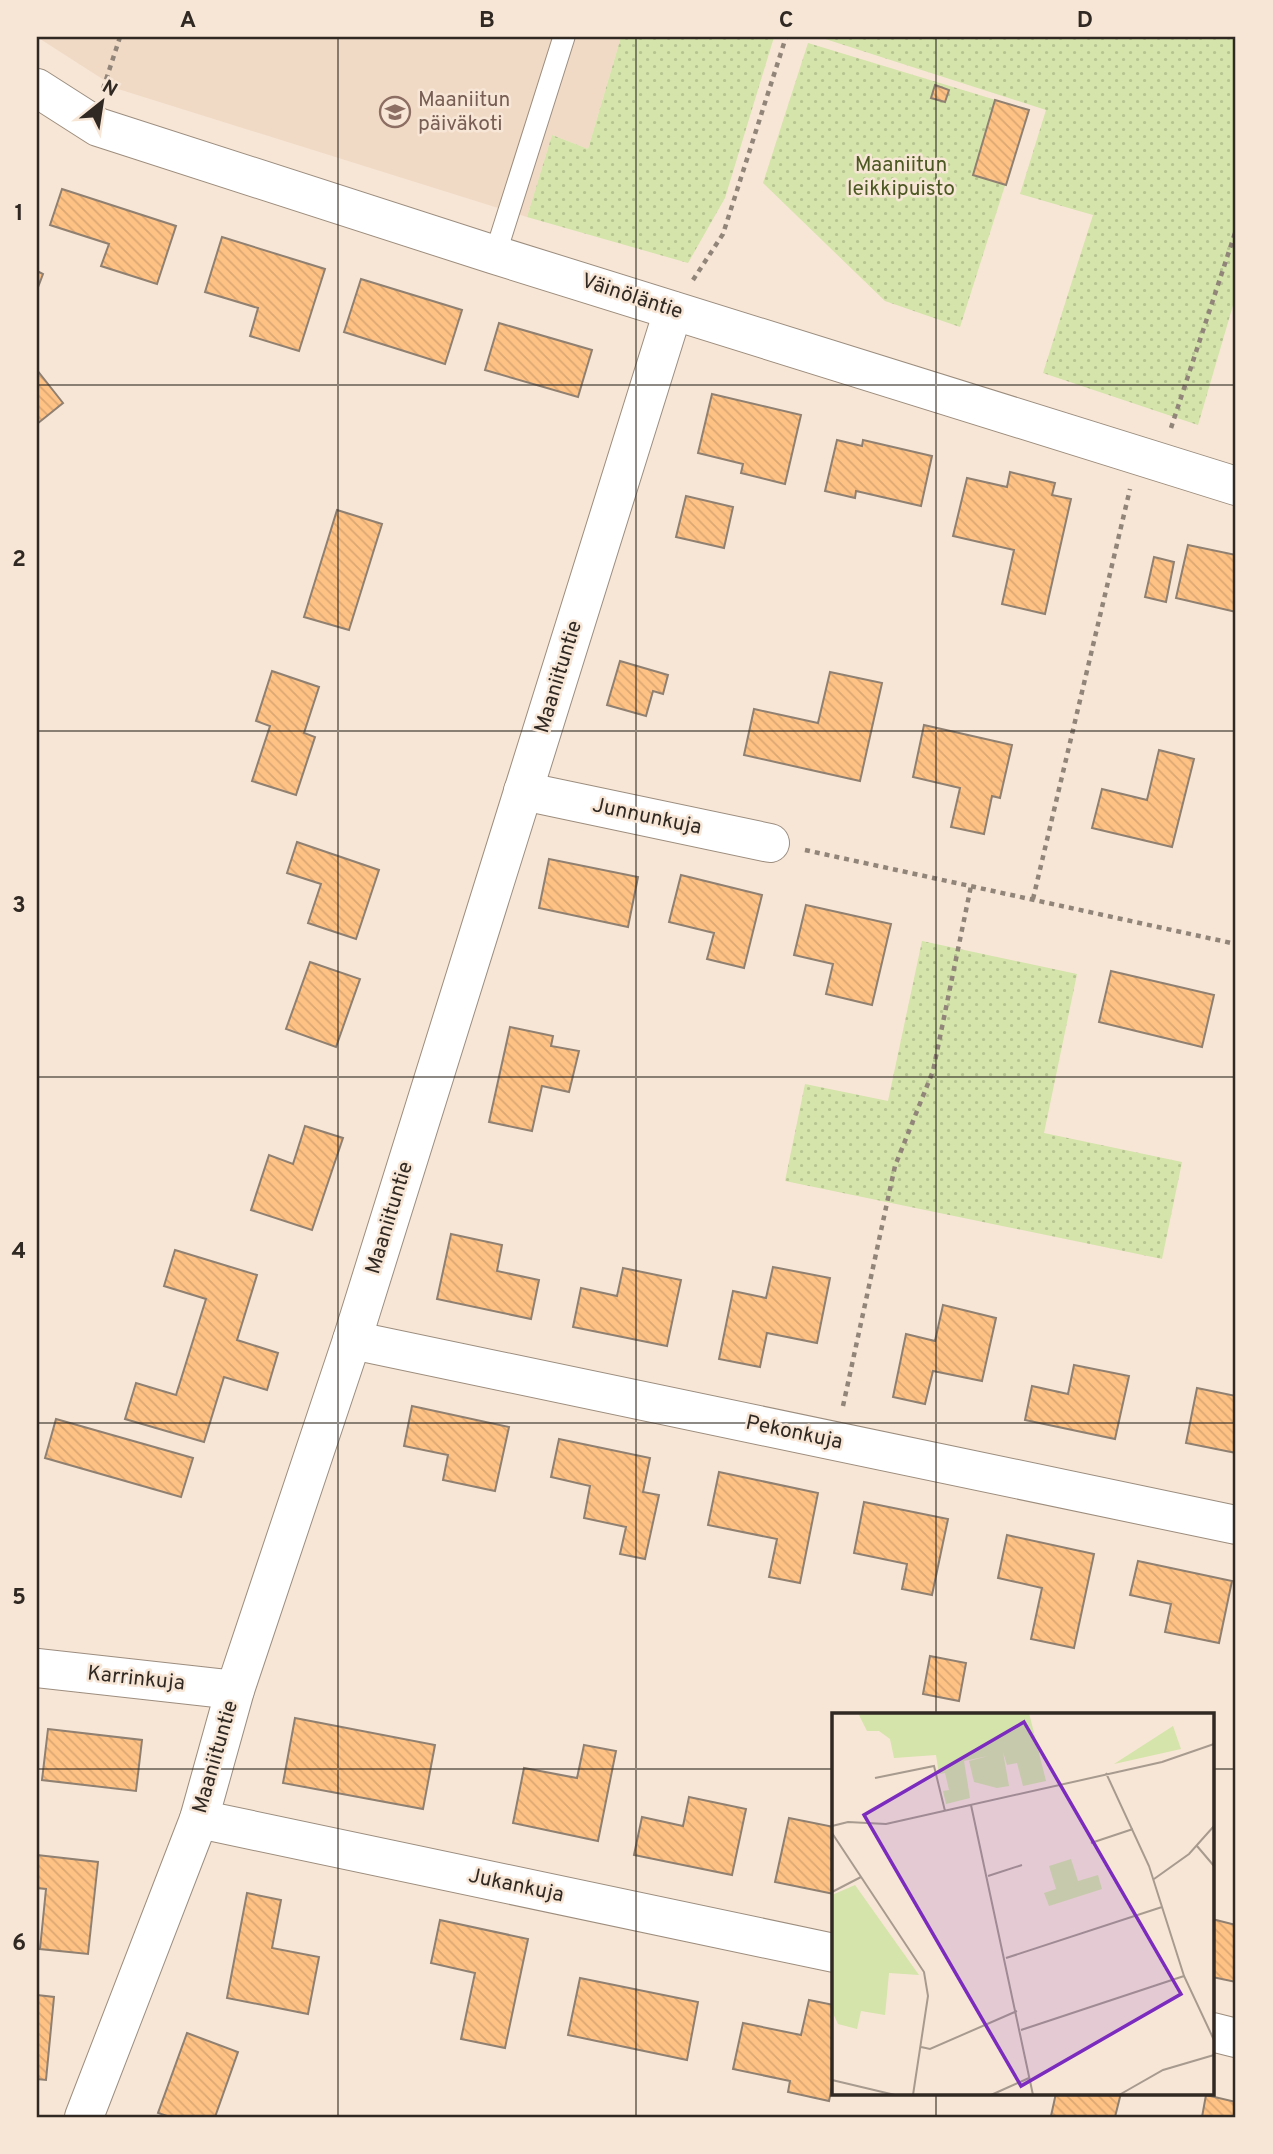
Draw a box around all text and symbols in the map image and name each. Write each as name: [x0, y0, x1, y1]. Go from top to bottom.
text: A: [180, 7, 196, 36]
text: B: [479, 7, 495, 36]
text: C: [779, 7, 793, 36]
text: D: [1077, 7, 1093, 36]
north arrow: [66, 66, 136, 136]
text: N: [98, 75, 121, 103]
place label: Maaniitun päiväkoti: [418, 87, 510, 138]
school or university icon: Maaniitun päiväkoti: [378, 95, 412, 129]
park label: Maaniitun leikkipuisto: [847, 152, 955, 203]
text: 1: [14, 200, 24, 229]
street label: Väinöläntie: [578, 268, 686, 326]
text: 2: [12, 546, 26, 575]
street label: Maaniituntie: [529, 617, 589, 737]
street label: Junnunkuja: [590, 792, 704, 842]
text: 3: [12, 892, 26, 921]
street label: Maaniituntie: [360, 1158, 420, 1278]
text: 4: [12, 1238, 26, 1267]
street label: Pekonkuja: [743, 1410, 845, 1456]
text: 5: [12, 1584, 26, 1613]
street label: Karrinkuja: [86, 1660, 186, 1698]
street label: Maaniituntie: [187, 1697, 245, 1817]
inset map: [832, 1713, 1214, 2094]
street label: Jukankuja: [466, 1863, 566, 1909]
text: 6: [12, 1930, 26, 1959]

